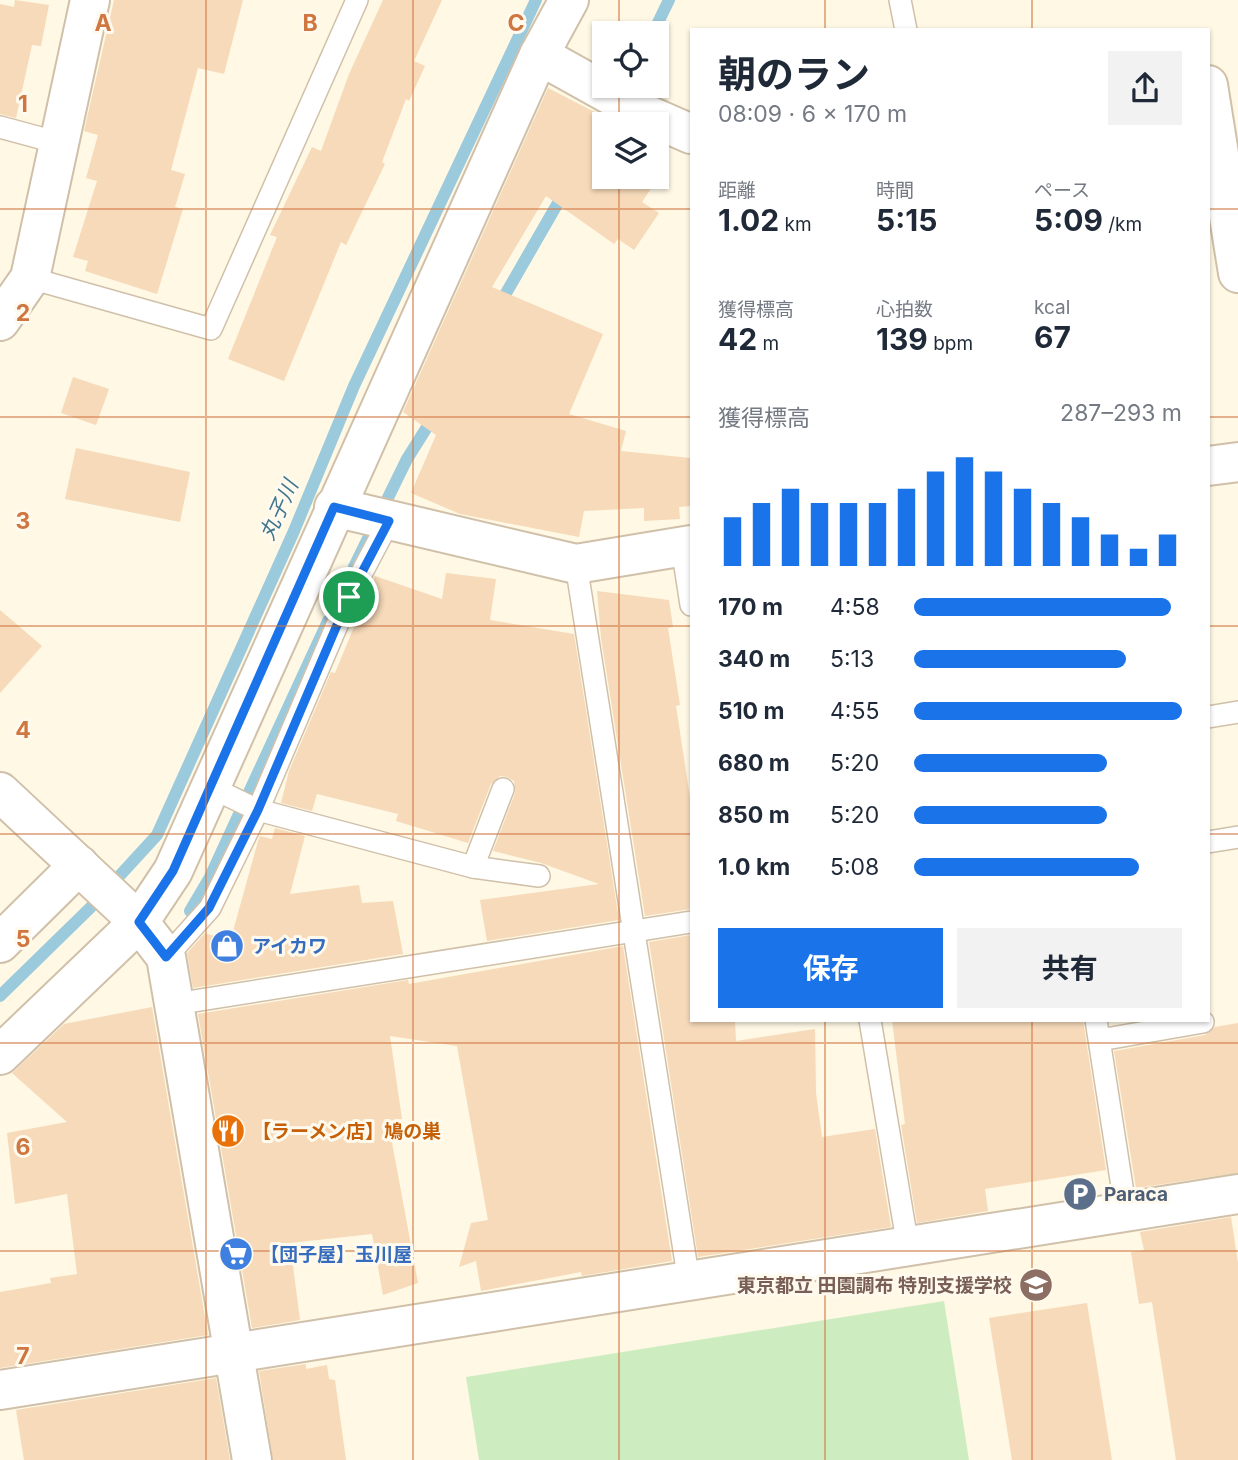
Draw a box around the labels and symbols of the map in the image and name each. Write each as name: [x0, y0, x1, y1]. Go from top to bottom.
text: A: [94, 9, 112, 37]
text: B: [302, 9, 318, 37]
text: C: [507, 9, 525, 37]
text: 1: [18, 90, 28, 118]
text: 2: [16, 299, 30, 327]
water label: 丸子川: [254, 474, 304, 544]
text: 3: [16, 507, 30, 535]
pin: [319, 567, 379, 627]
text: 4: [15, 716, 31, 744]
text: 5: [16, 925, 30, 953]
shop icon: アイカワ: [208, 927, 246, 965]
place label: アイカワ: [252, 935, 327, 958]
restaurant icon: 【ラーメン店】鳩の巣: [209, 1112, 247, 1150]
place label: 【ラーメン店】鳩の巣: [252, 1120, 441, 1143]
text: 6: [16, 1133, 30, 1161]
parking icon: Paraca: [1061, 1175, 1099, 1213]
place label: Paraca: [1104, 1183, 1168, 1206]
supermarket icon: 【団子屋】玉川屋: [217, 1235, 255, 1273]
place label: 【団子屋】玉川屋: [260, 1243, 412, 1266]
school or university icon: 東京都立 田園調布 特別支援学校: [1017, 1266, 1055, 1304]
place label: 東京都立 田園調布 特別支援学校: [737, 1274, 1012, 1297]
text: 7: [16, 1342, 30, 1370]

